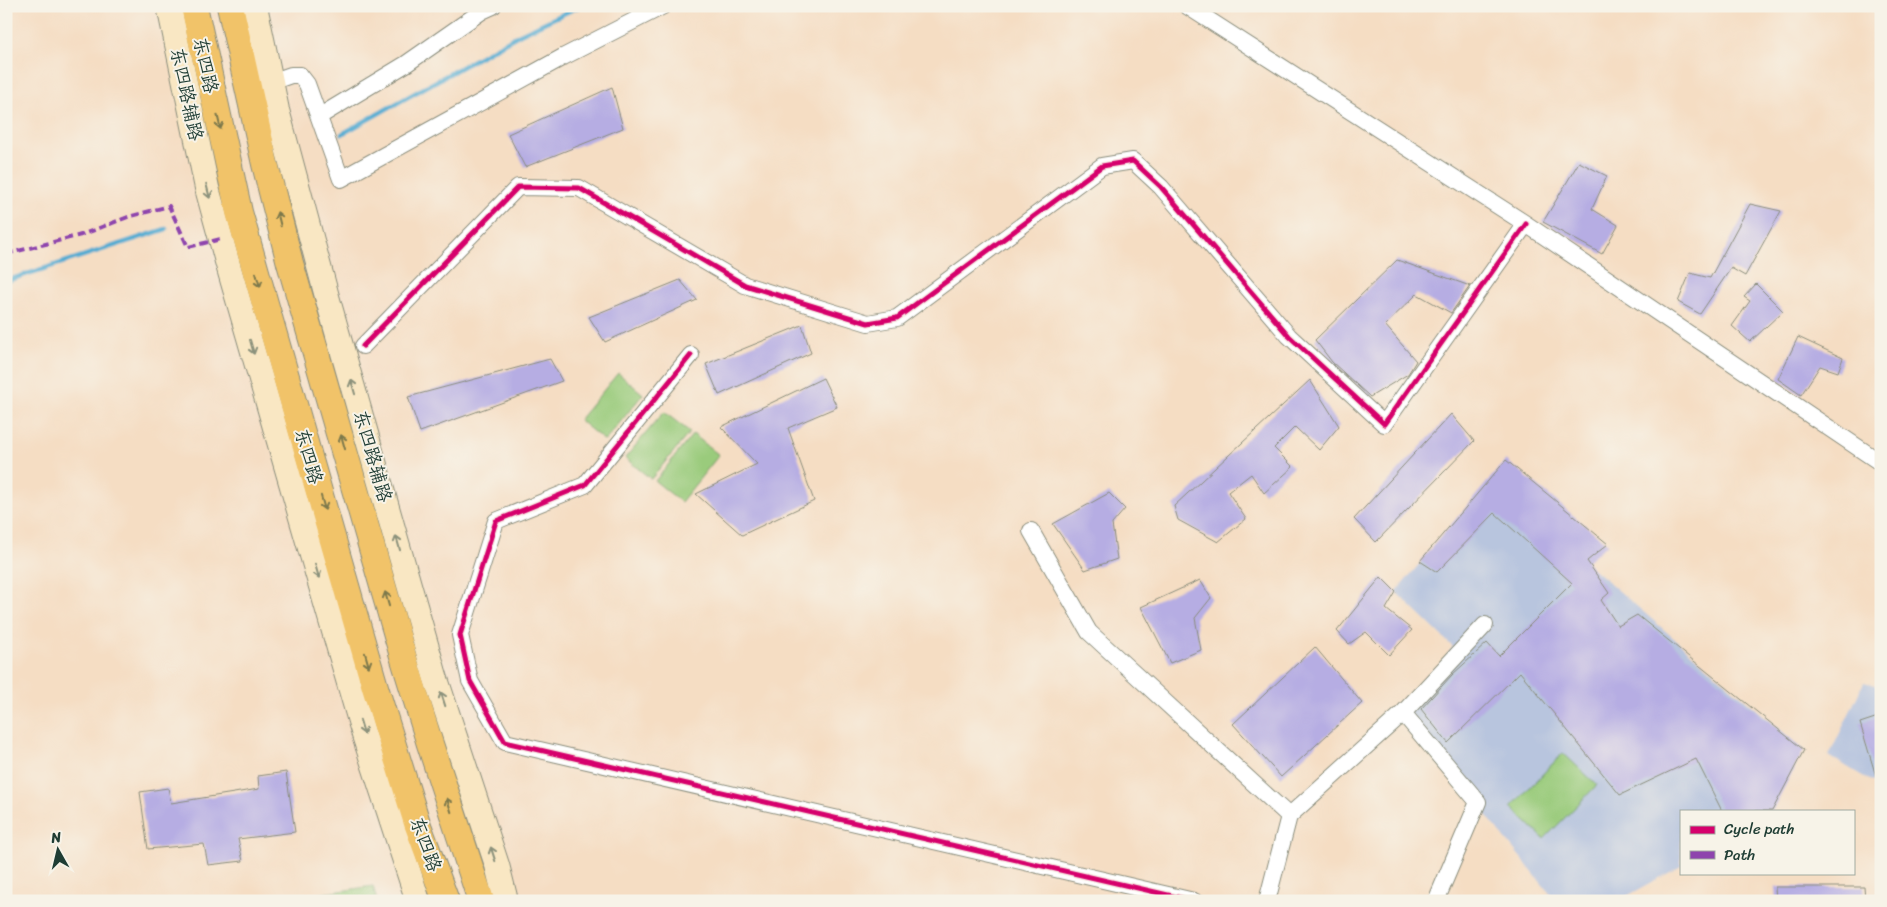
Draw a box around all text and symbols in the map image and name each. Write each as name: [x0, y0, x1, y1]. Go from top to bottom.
street label: 东四路: [184, 34, 228, 96]
street label: 东四路辅路: [161, 44, 213, 144]
one-way arrow: [215, 114, 224, 130]
one-way arrow: [204, 182, 214, 198]
one-way arrow: [274, 211, 283, 227]
one-way arrow: [254, 271, 264, 287]
one-way arrow: [248, 339, 257, 355]
one-way arrow: [347, 379, 357, 395]
street label: 东四路辅路: [344, 406, 402, 506]
street label: 东四路: [285, 424, 333, 488]
one-way arrow: [337, 435, 347, 451]
one-way arrow: [318, 495, 328, 511]
one-way arrow: [392, 536, 402, 552]
one-way arrow: [312, 562, 322, 578]
one-way arrow: [382, 591, 391, 607]
one-way arrow: [363, 651, 373, 667]
one-way arrow: [438, 692, 447, 708]
one-way arrow: [357, 718, 367, 734]
one-way arrow: [444, 797, 454, 813]
legend: [1680, 810, 1854, 874]
street label: 东四路: [401, 812, 451, 876]
text: Cycle path: [1724, 816, 1795, 842]
north arrow: [32, 824, 82, 874]
text: N: [49, 825, 63, 851]
text: Path: [1724, 842, 1755, 868]
one-way arrow: [488, 847, 497, 862]

